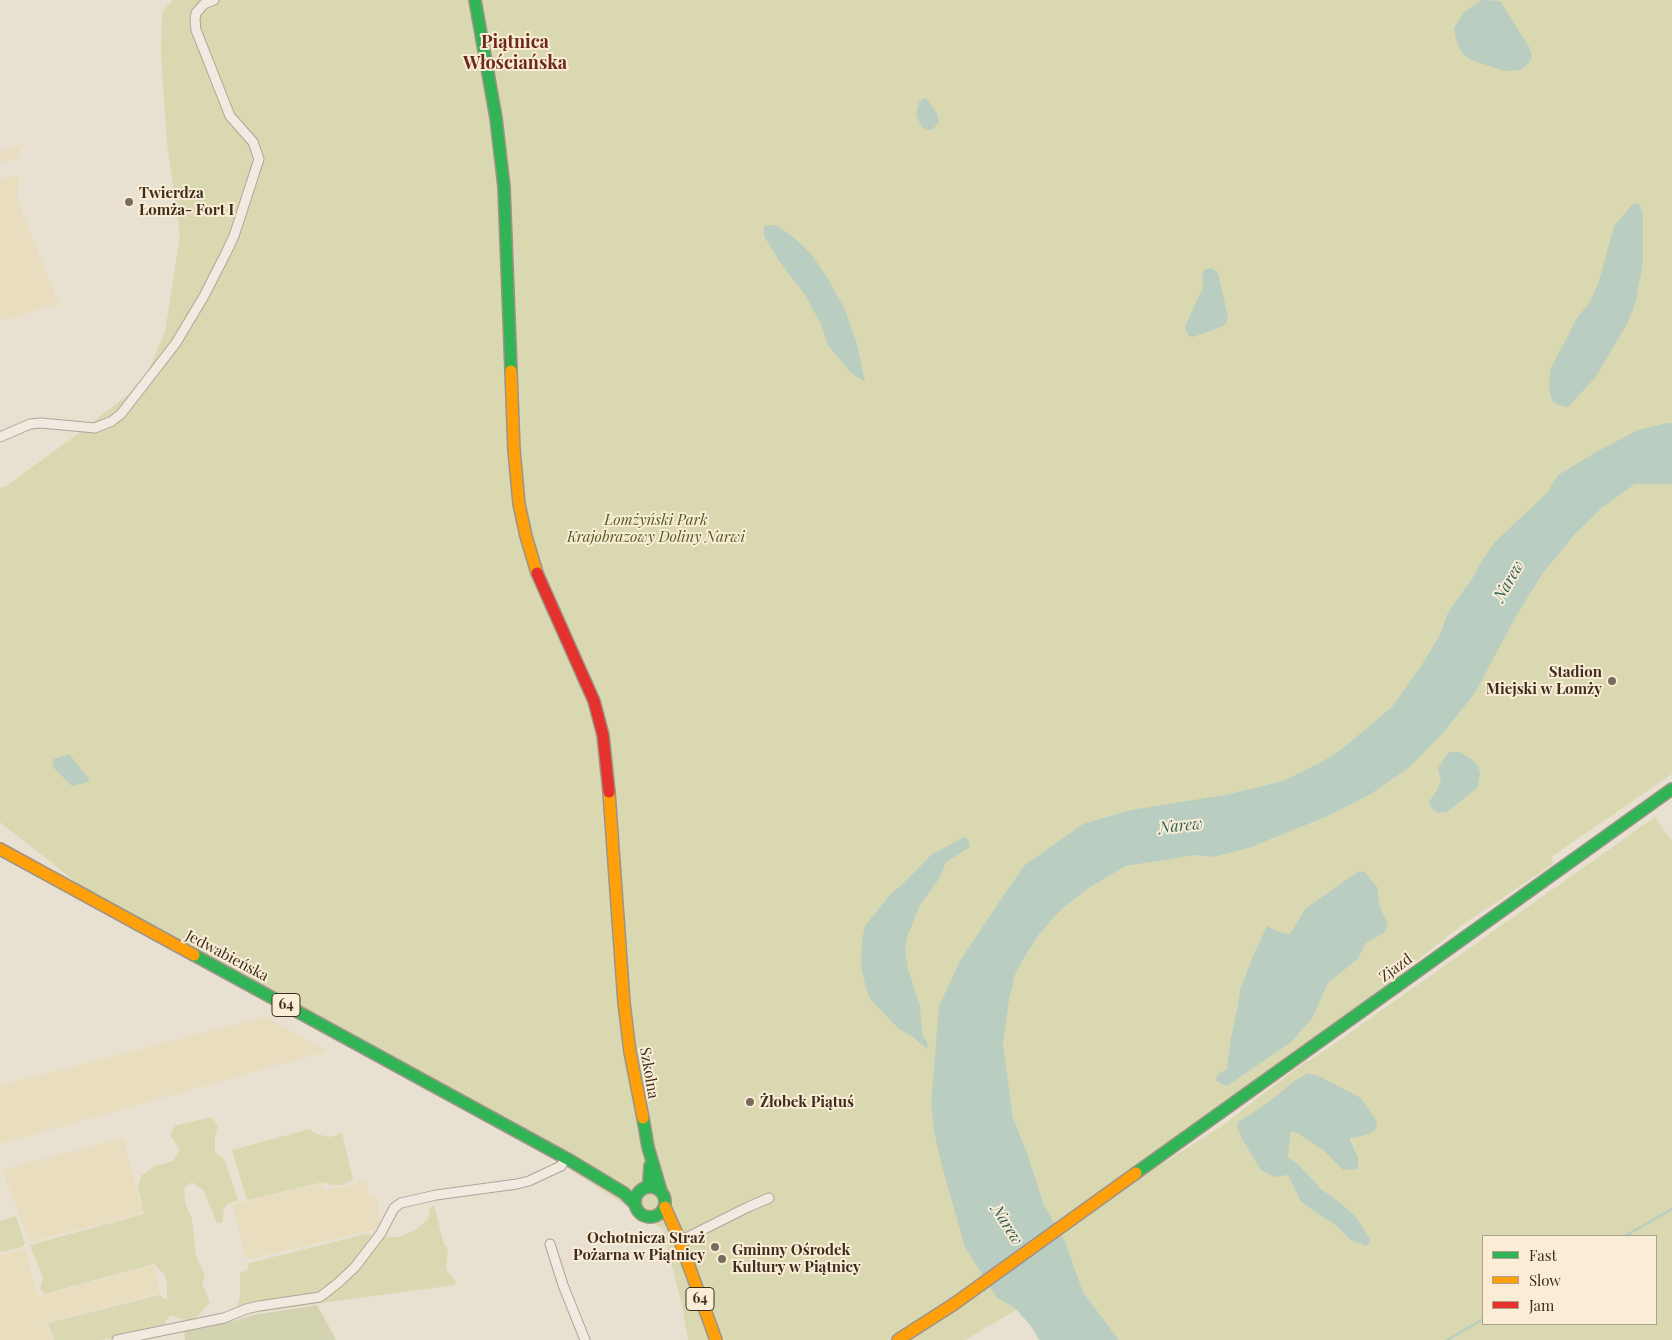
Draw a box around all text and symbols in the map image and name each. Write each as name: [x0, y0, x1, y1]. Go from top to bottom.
district label: Piątnica Włościańska: [463, 31, 567, 74]
place label: Twierdza Łomża- Fort I: [139, 184, 234, 219]
marker: Twierdza Łomża- Fort I: [123, 196, 135, 208]
park label: Łomżyński Park Krajobrazowy Doliny Narwi: [567, 511, 745, 546]
water label: Narew: [1490, 557, 1528, 605]
place label: Stadion Miejski w Łomży: [1486, 663, 1602, 698]
marker: Stadion Miejski w Łomży: [1606, 675, 1618, 687]
water label: Narew: [1158, 814, 1204, 838]
street label: Jedwabieńska: [182, 927, 272, 985]
street label: Zjazd: [1376, 950, 1416, 986]
road number: 64: [272, 994, 300, 1016]
street label: Szkolna: [636, 1046, 662, 1100]
place label: Żłobek Piątuś: [760, 1093, 854, 1111]
marker: Żłobek Piątuś: [744, 1096, 756, 1108]
water label: Narew: [987, 1201, 1027, 1249]
place label: Ochotnicza Straż Pożarna w Piątnicy: [573, 1229, 705, 1264]
legend: [1482, 1235, 1657, 1325]
marker: Ochotnicza Straż Pożarna w Piątnicy: [709, 1241, 721, 1253]
place label: Gminny Ośrodek Kultury w Piątnicy: [732, 1241, 861, 1276]
text: Fast: [1529, 1245, 1557, 1265]
marker: Gminny Ośrodek Kultury w Piątnicy: [716, 1253, 728, 1265]
text: Slow: [1529, 1270, 1561, 1290]
road number: 64: [686, 1288, 714, 1310]
text: Jam: [1529, 1295, 1554, 1315]

